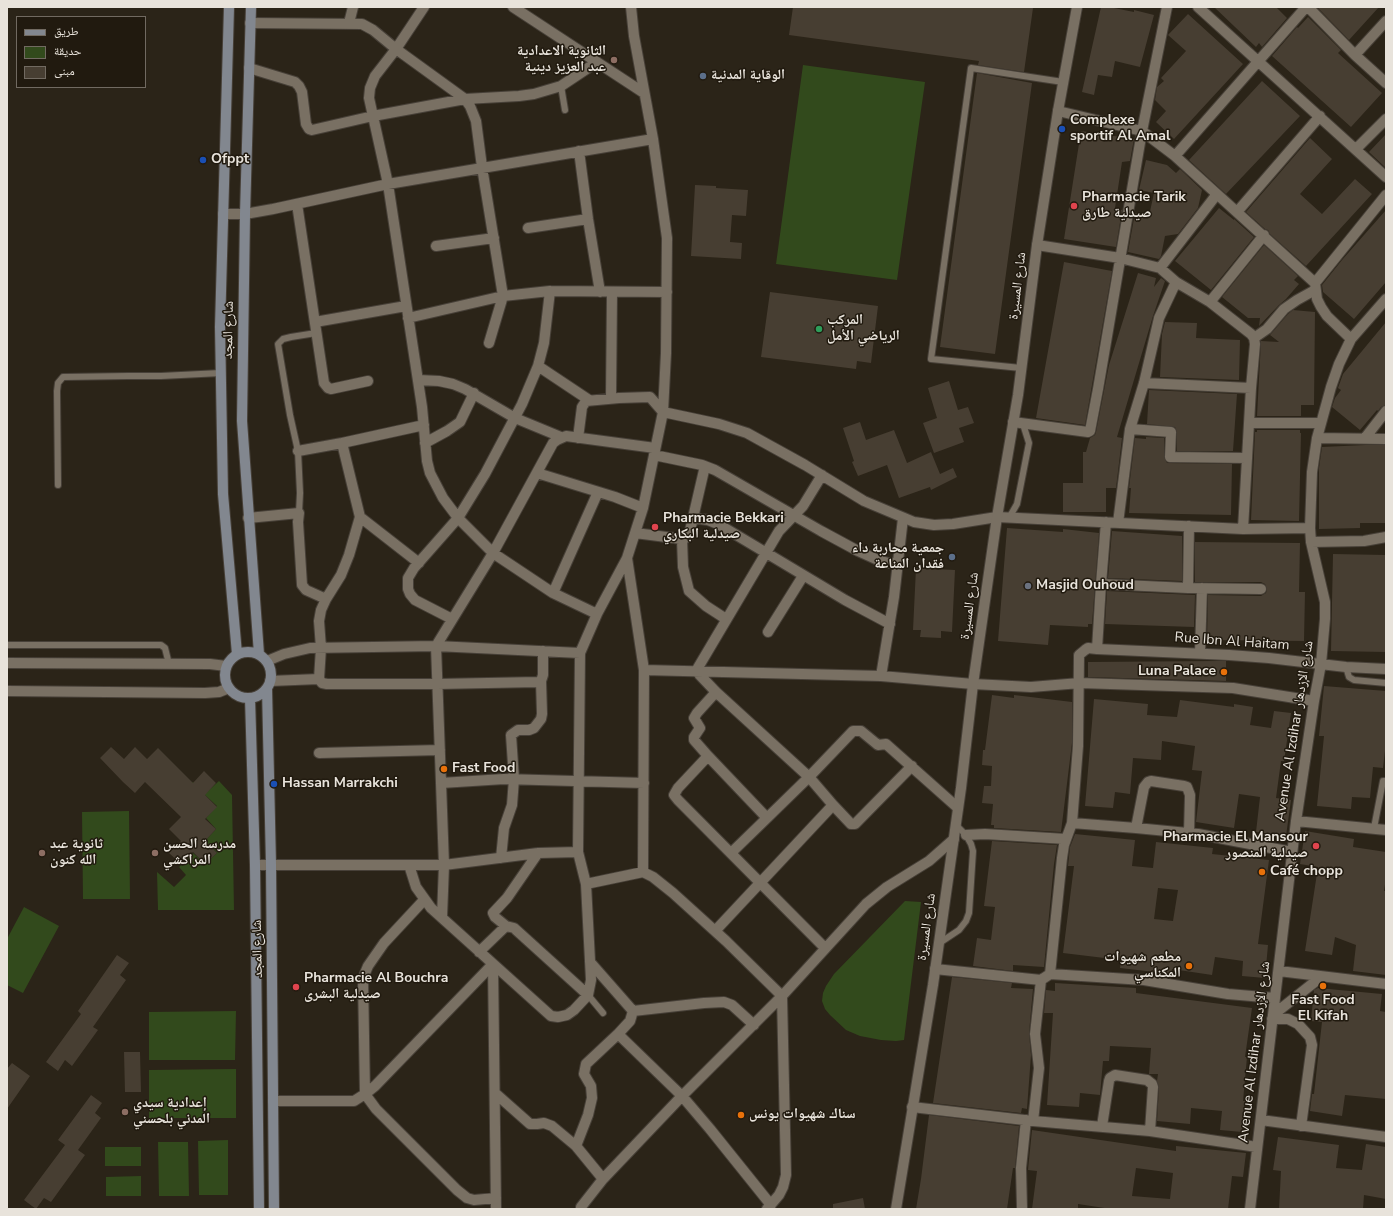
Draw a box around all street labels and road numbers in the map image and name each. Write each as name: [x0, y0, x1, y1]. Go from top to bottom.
street label: شارع المسيرة: [1006, 251, 1030, 321]
street label: شارع المجد: [220, 301, 238, 359]
street label: شارع المسيرة: [957, 571, 983, 641]
street label: Rue Ibn Al Haitam: [1174, 630, 1290, 654]
street label: Avenue Al Izdihar شارع الإزدهار: [1272, 640, 1318, 822]
street label: شارع المسيرة: [914, 892, 940, 962]
street label: شارع المجد: [249, 920, 267, 978]
street label: Avenue Al Izdihar شارع الإزدهار: [1236, 960, 1274, 1144]

